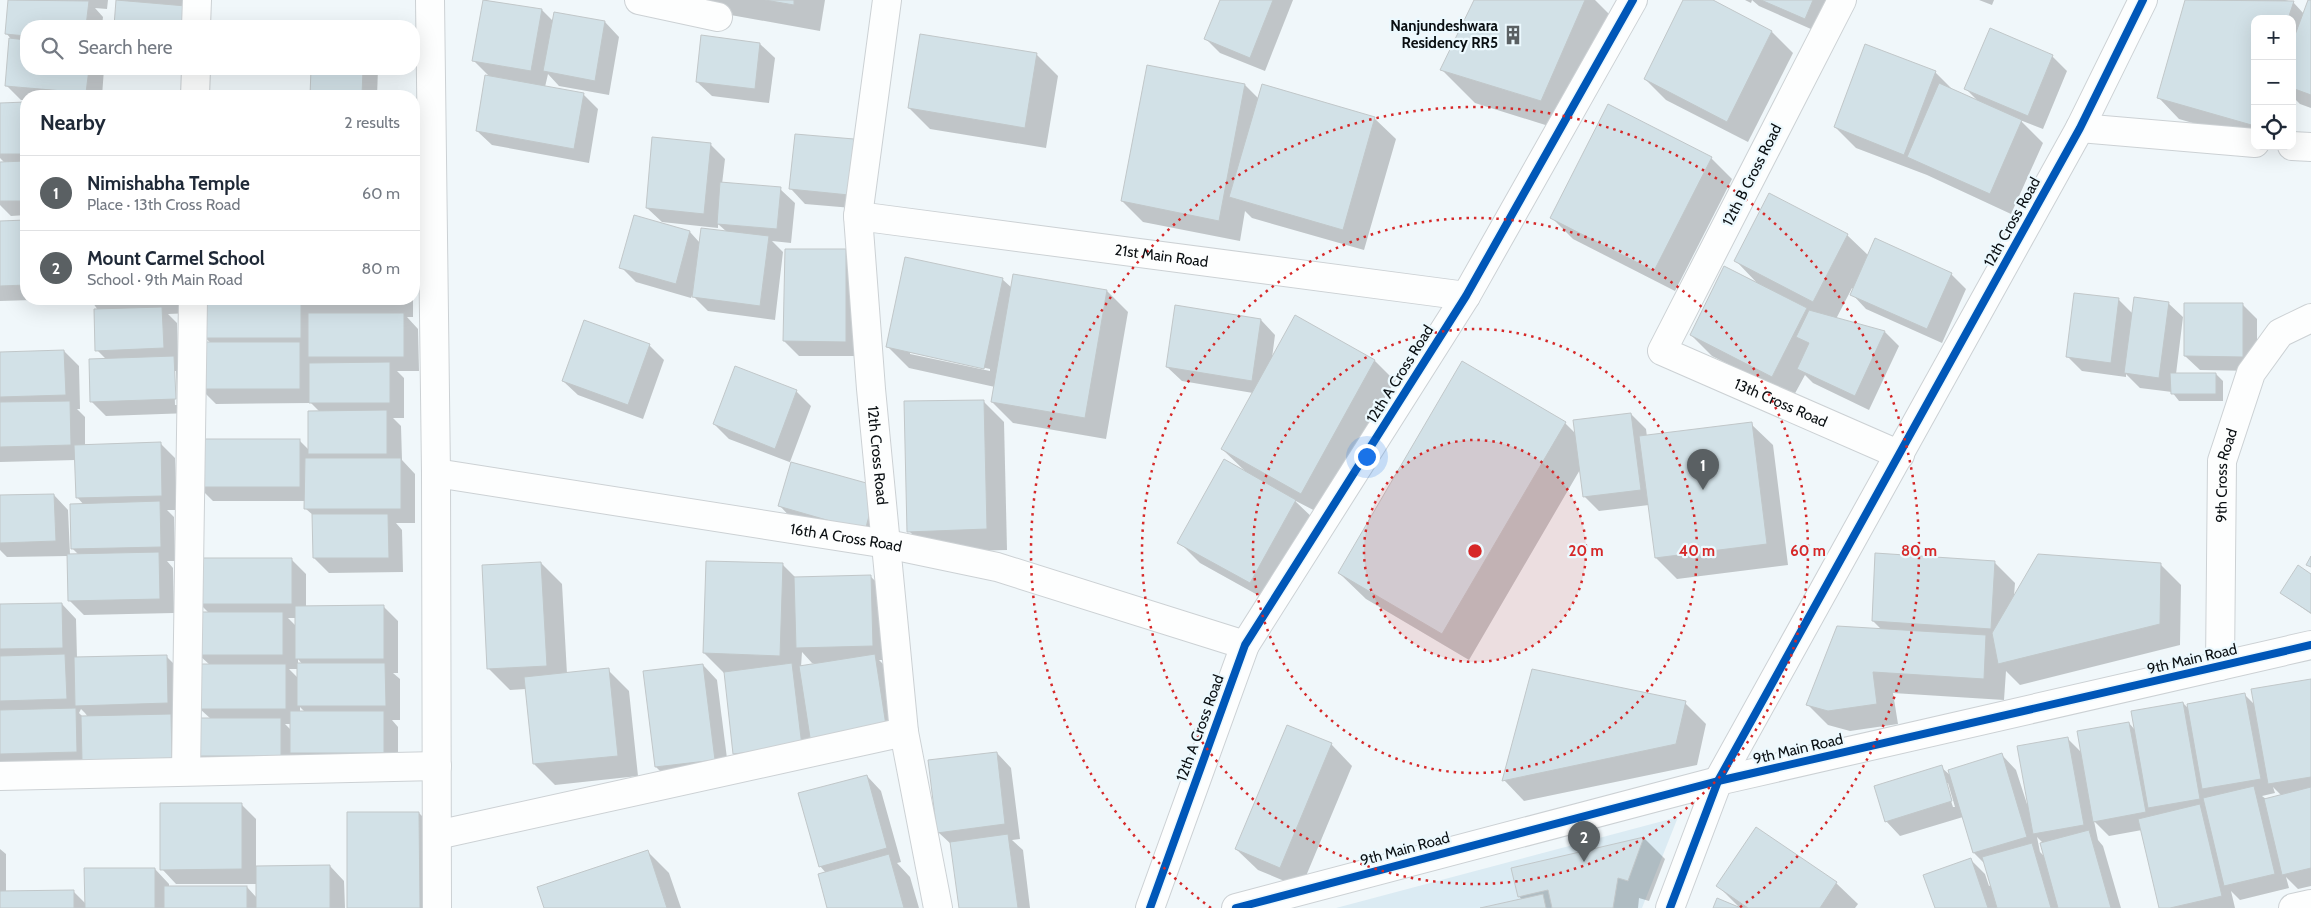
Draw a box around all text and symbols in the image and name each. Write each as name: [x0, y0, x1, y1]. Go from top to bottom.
map controls: [2251, 15, 2296, 150]
button: +: [2251, 15, 2296, 60]
place label: Nanjundeshwara Residency RR5: [1390, 17, 1499, 52]
search box: [20, 20, 420, 75]
building icon: Nanjundeshwara Residency RR5: [1502, 24, 1524, 46]
icon: search: [38, 34, 66, 62]
text: Search here: [78, 36, 172, 59]
button: −: [2251, 60, 2296, 105]
button: locate: [2251, 105, 2296, 150]
text: Nearby: [40, 110, 106, 135]
text: 2 results: [344, 113, 400, 132]
street label: 12th B Cross Road: [1719, 121, 1785, 229]
text: Nimishabha Temple: [87, 172, 250, 195]
street label: 12th Cross Road: [1980, 174, 2044, 270]
text: 1: [53, 184, 59, 203]
text: 60 m: [362, 184, 400, 203]
text: Place · 13th Cross Road: [87, 195, 240, 214]
street label: 21st Main Road: [1114, 241, 1209, 271]
text: Mount Carmel School: [87, 247, 265, 270]
text: 2: [52, 259, 60, 278]
text: 80 m: [362, 259, 400, 278]
text: School · 9th Main Road: [87, 270, 243, 289]
street label: 12th A Cross Road: [1363, 322, 1437, 426]
street label: 13th Cross Road: [1731, 375, 1830, 431]
street label: 12th Cross Road: [864, 405, 891, 506]
street label: 9th Cross Road: [2212, 426, 2241, 523]
your location: [1354, 444, 1380, 470]
pin: 1: [1687, 449, 1719, 490]
street label: 16th A Cross Road: [789, 520, 903, 556]
centre of rings: [1466, 542, 1484, 560]
text: 20 m: [1569, 542, 1603, 560]
text: 40 m: [1679, 542, 1715, 560]
text: 60 m: [1790, 542, 1826, 560]
text: 80 m: [1901, 542, 1937, 560]
street label: 9th Main Road: [2145, 640, 2239, 678]
street label: 12th A Cross Road: [1172, 672, 1228, 784]
street label: 9th Main Road: [1751, 730, 1845, 768]
pin: 2: [1568, 821, 1600, 862]
street label: 9th Main Road: [1358, 828, 1452, 870]

